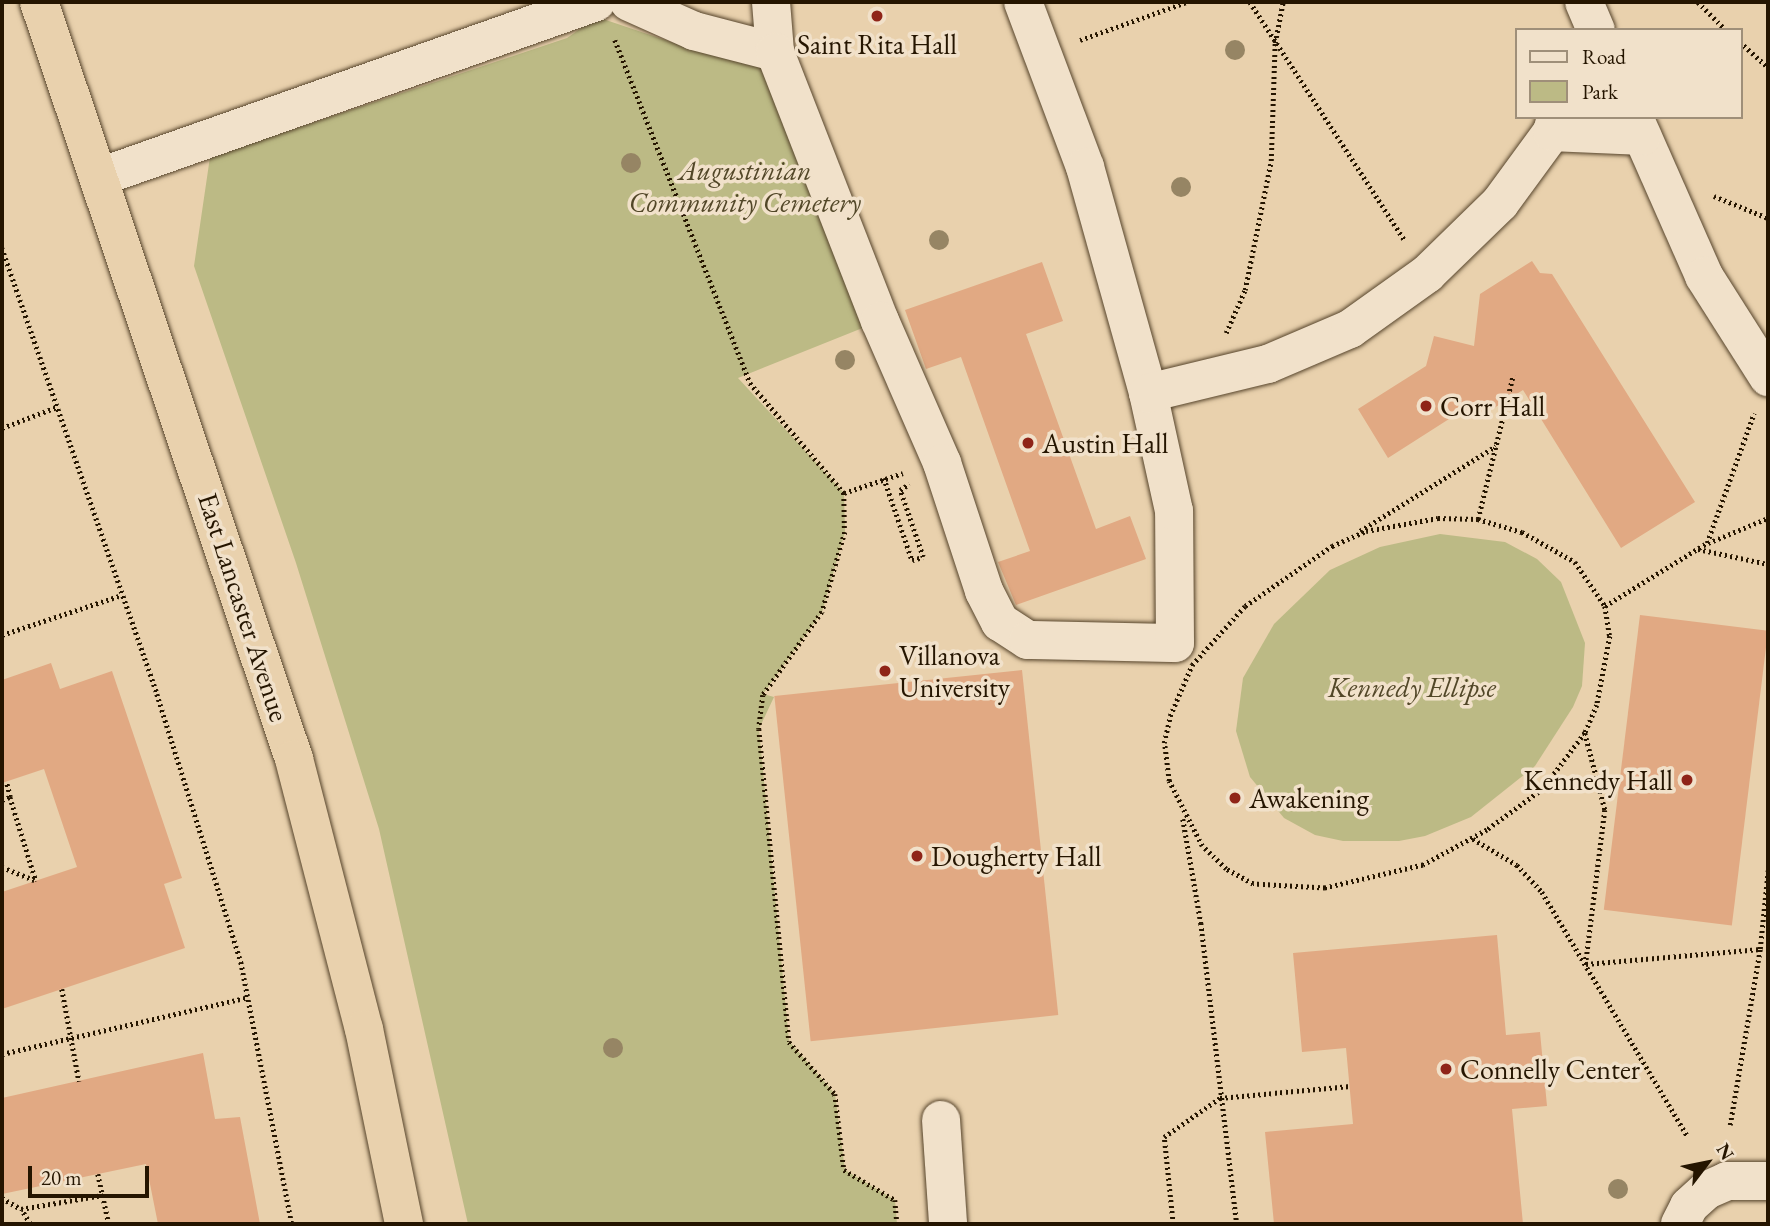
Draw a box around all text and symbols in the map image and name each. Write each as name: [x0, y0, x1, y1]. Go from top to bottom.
marker: Saint Rita Hall: [869, 8, 885, 24]
place label: Saint Rita Hall: [797, 27, 957, 61]
legend: [1514, 28, 1742, 119]
text: Road: [1582, 43, 1626, 70]
text: Park: [1582, 78, 1618, 105]
park label: Augustinian Community Cemetery: [629, 153, 861, 219]
place label: Corr Hall: [1440, 389, 1545, 423]
marker: Corr Hall: [1418, 398, 1434, 414]
place label: Austin Hall: [1042, 426, 1169, 460]
marker: Austin Hall: [1020, 435, 1036, 451]
street label: East Lancaster Avenue: [191, 489, 297, 725]
place label: Villanova University: [899, 638, 1010, 704]
marker: Villanova University: [877, 663, 893, 679]
park label: Kennedy Ellipse: [1328, 670, 1496, 704]
place label: Kennedy Hall: [1523, 763, 1673, 797]
marker: Kennedy Hall: [1679, 772, 1695, 788]
place label: Awakening: [1249, 781, 1369, 815]
marker: Awakening: [1227, 790, 1243, 806]
place label: Dougherty Hall: [931, 839, 1102, 873]
marker: Dougherty Hall: [909, 848, 925, 864]
place label: Connelly Center: [1460, 1052, 1640, 1086]
marker: Connelly Center: [1438, 1061, 1454, 1077]
north arrow: [1672, 1128, 1742, 1198]
text: N: [1711, 1138, 1740, 1165]
scale bar: [32, 1152, 152, 1196]
text: 20 m: [41, 1164, 82, 1191]

